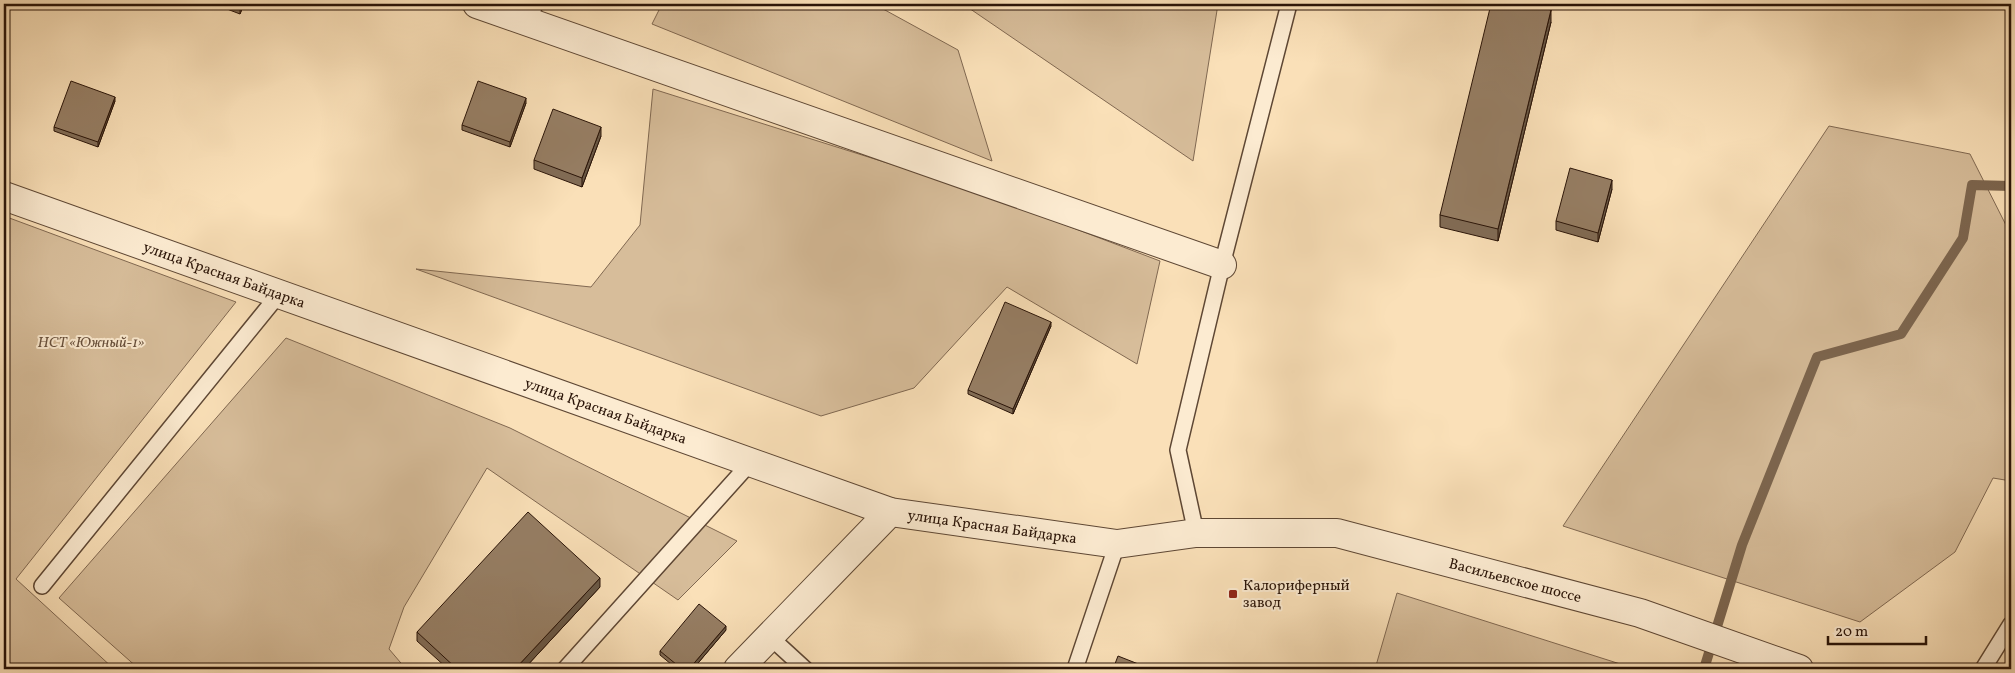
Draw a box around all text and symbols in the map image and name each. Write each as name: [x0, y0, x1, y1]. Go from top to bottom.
street label: улица Красная Байдарка: [140, 237, 308, 315]
park label: НСТ «Южный-1»: [38, 333, 145, 354]
street label: улица Красная Байдарка: [521, 373, 689, 451]
street label: улица Красная Байдарка: [906, 506, 1078, 550]
street label: Васильевское шоссе: [1446, 554, 1584, 609]
place label: Калориферный завод: [1243, 576, 1350, 614]
marker: Калориферный завод: [1227, 588, 1239, 600]
scale bar: [1828, 613, 1925, 645]
text: 20 m: [1835, 622, 1868, 643]

